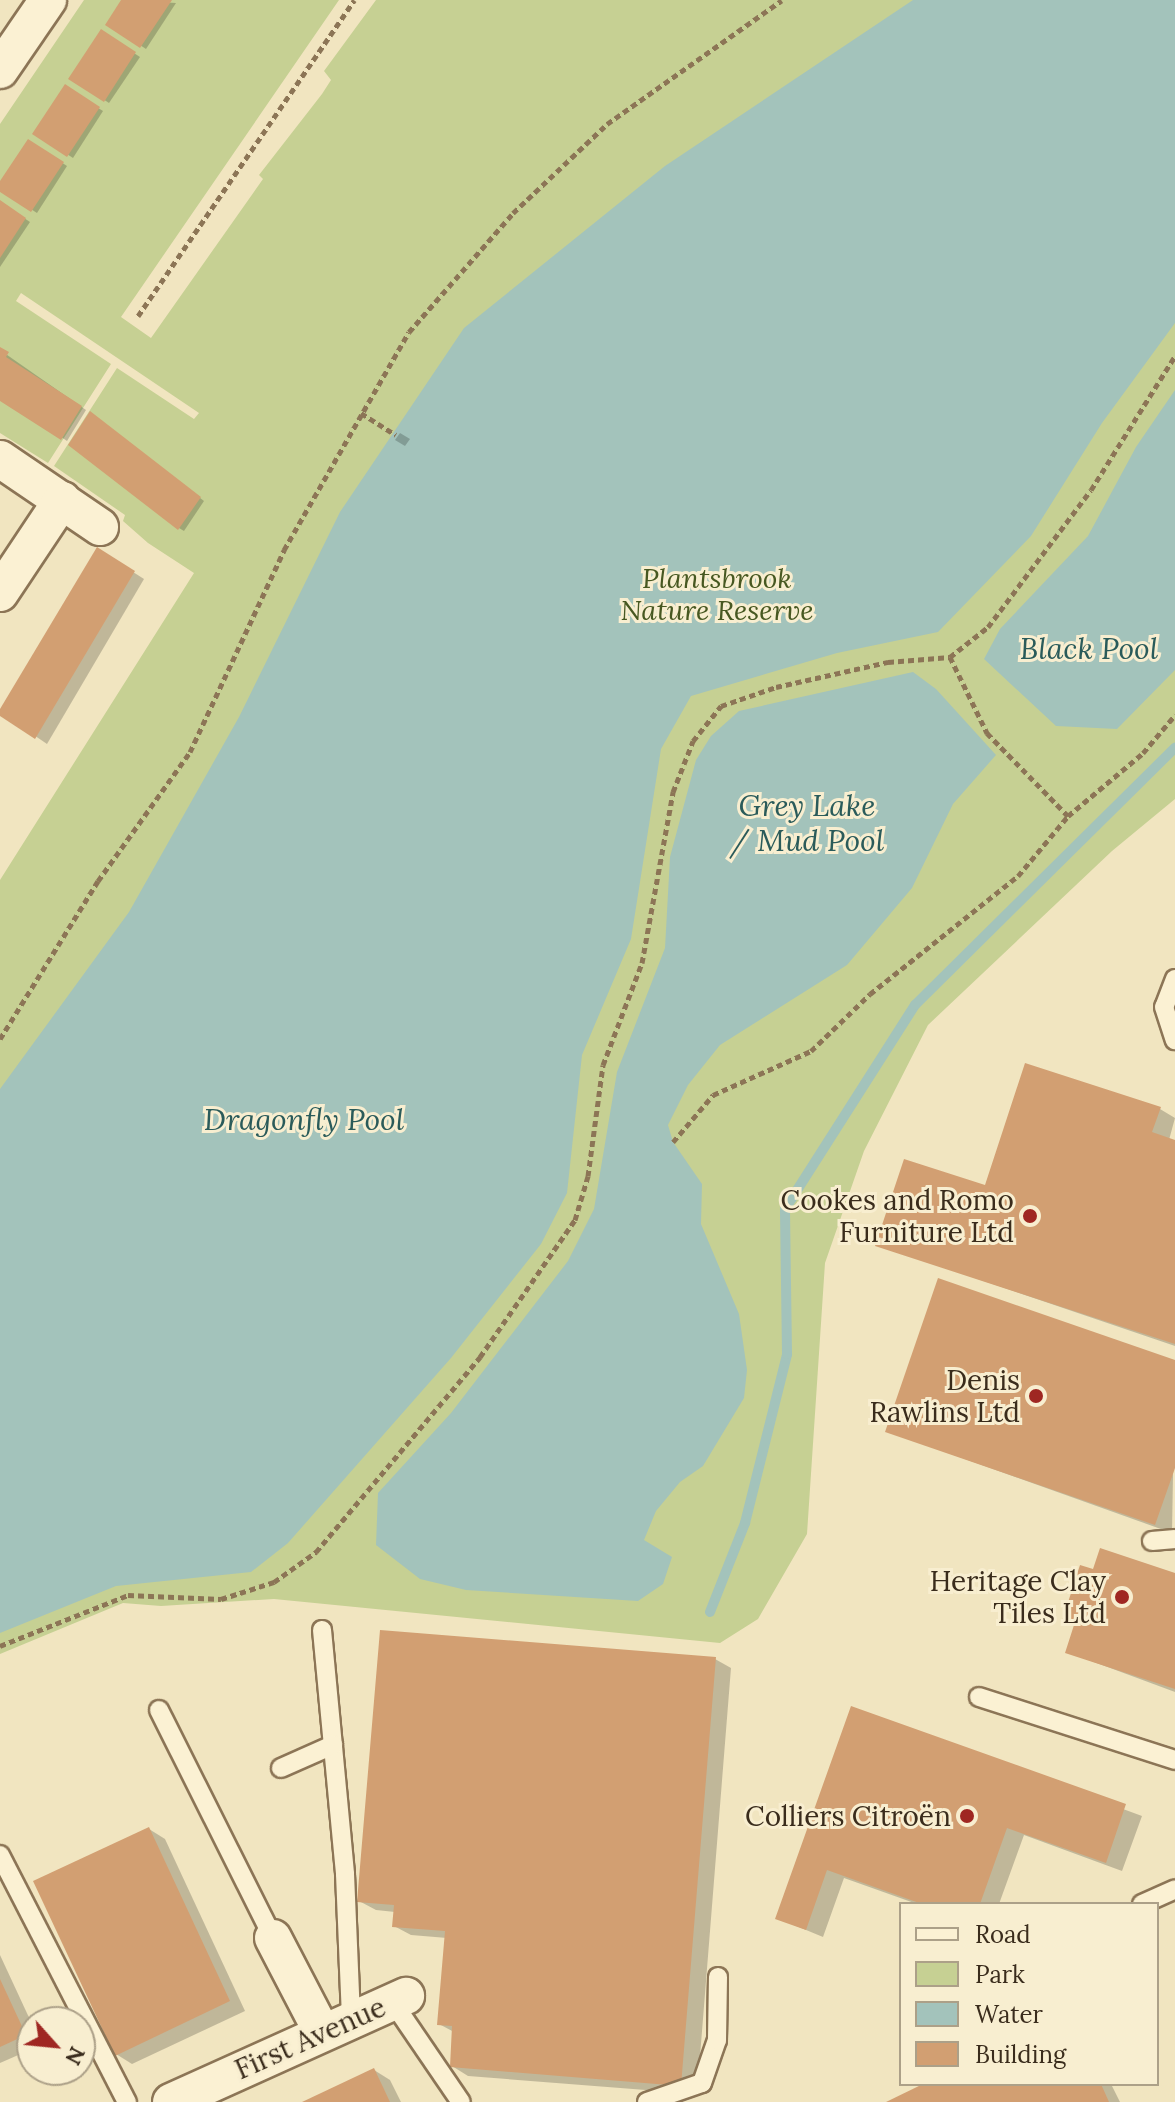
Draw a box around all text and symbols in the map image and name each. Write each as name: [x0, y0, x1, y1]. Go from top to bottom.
park label: Plantsbrook Nature Reserve: [620, 561, 814, 627]
water label: Black Pool: [1020, 630, 1158, 666]
water label: Grey Lake / Mud Pool: [730, 787, 884, 858]
water label: Dragonfly Pool: [204, 1101, 404, 1137]
place label: Cookes and Romo Furniture Ltd: [781, 1183, 1014, 1249]
marker: Cookes and Romo Furniture Ltd: [1021, 1207, 1039, 1225]
place label: Denis Rawlins Ltd: [869, 1363, 1020, 1429]
marker: Denis Rawlins Ltd: [1027, 1387, 1045, 1405]
place label: Heritage Clay Tiles Ltd: [930, 1564, 1106, 1630]
marker: Heritage Clay Tiles Ltd: [1113, 1588, 1131, 1606]
place label: Colliers Citroën: [745, 1799, 951, 1833]
marker: Colliers Citroën: [958, 1807, 976, 1825]
legend: [899, 1902, 1159, 2086]
text: Road: [975, 1919, 1031, 1950]
text: Park: [975, 1959, 1025, 1990]
street label: First Avenue: [229, 1990, 391, 2086]
text: Water: [975, 1999, 1043, 2030]
north arrow: [16, 2006, 96, 2086]
text: Building: [975, 2039, 1066, 2070]
text: N: [59, 2042, 92, 2070]

